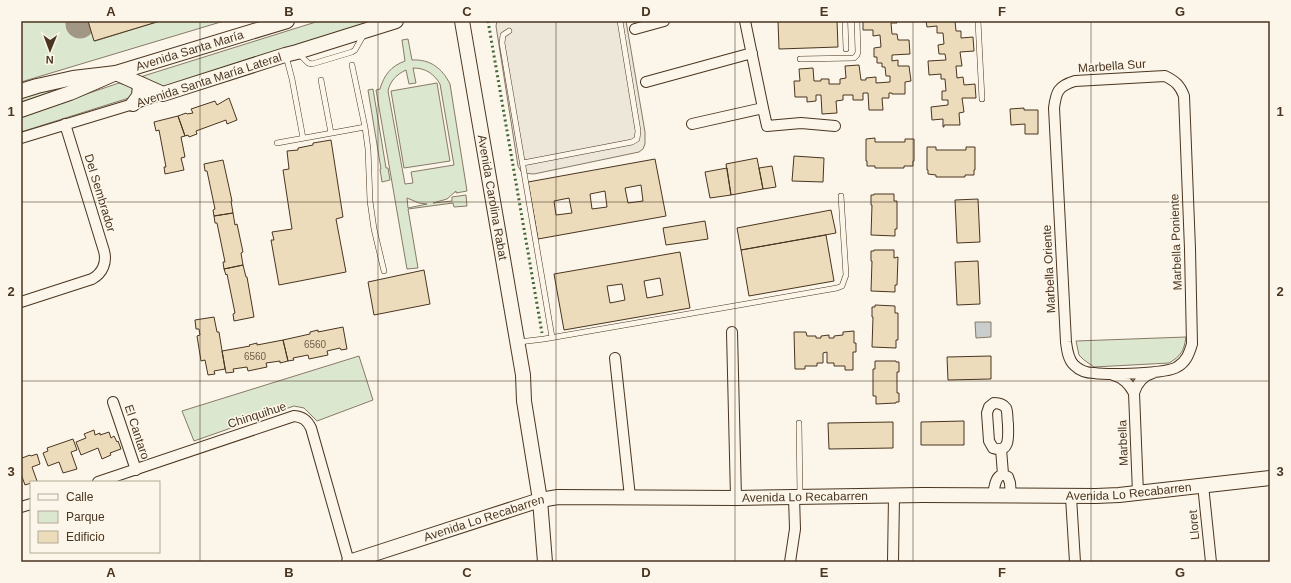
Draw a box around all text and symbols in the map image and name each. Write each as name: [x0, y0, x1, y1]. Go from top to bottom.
text: A: [106, 4, 116, 19]
text: B: [284, 4, 294, 19]
text: C: [462, 4, 472, 19]
text: D: [641, 4, 651, 19]
text: E: [820, 4, 829, 19]
text: F: [998, 4, 1006, 19]
text: G: [1175, 4, 1185, 19]
street label: Avenida Santa María: [134, 28, 246, 74]
north arrow: [30, 30, 70, 70]
street label: Avenida Santa María Lateral: [135, 50, 283, 110]
text: N: [46, 54, 54, 66]
street label: Marbella Sur: [1078, 57, 1146, 75]
text: 1: [7, 104, 15, 119]
text: 1: [1276, 104, 1284, 119]
street label: Avenida Carolina Rabat: [475, 134, 510, 262]
street label: Del Sembrador: [82, 152, 118, 234]
street label: Marbella Poniente: [1167, 193, 1185, 291]
street label: Marbella Oriente: [1040, 224, 1058, 314]
text: 2: [7, 284, 15, 299]
text: 2: [1276, 284, 1284, 299]
house number: 6560: [304, 339, 327, 350]
house number: 6560: [244, 351, 267, 362]
street label: Chinquihue: [226, 399, 288, 431]
street label: El Cantaro: [122, 403, 153, 461]
street label: Marbella: [1115, 419, 1131, 466]
text: 3: [7, 464, 15, 479]
text: 3: [1276, 464, 1284, 479]
street label: Avenida Lo Recabarren: [1066, 480, 1192, 503]
legend: [30, 481, 160, 553]
street label: Avenida Lo Recabarren: [742, 489, 868, 505]
text: Calle: [66, 490, 94, 504]
street label: Avenida Lo Recabarren: [422, 492, 545, 544]
street label: Lloret: [1186, 509, 1202, 541]
text: Parque: [66, 510, 105, 524]
text: Edificio: [66, 530, 105, 544]
text: A: [106, 565, 116, 580]
text: B: [284, 565, 294, 580]
text: C: [462, 565, 472, 580]
text: D: [641, 565, 651, 580]
text: E: [820, 565, 829, 580]
text: F: [998, 565, 1006, 580]
text: G: [1175, 565, 1185, 580]

